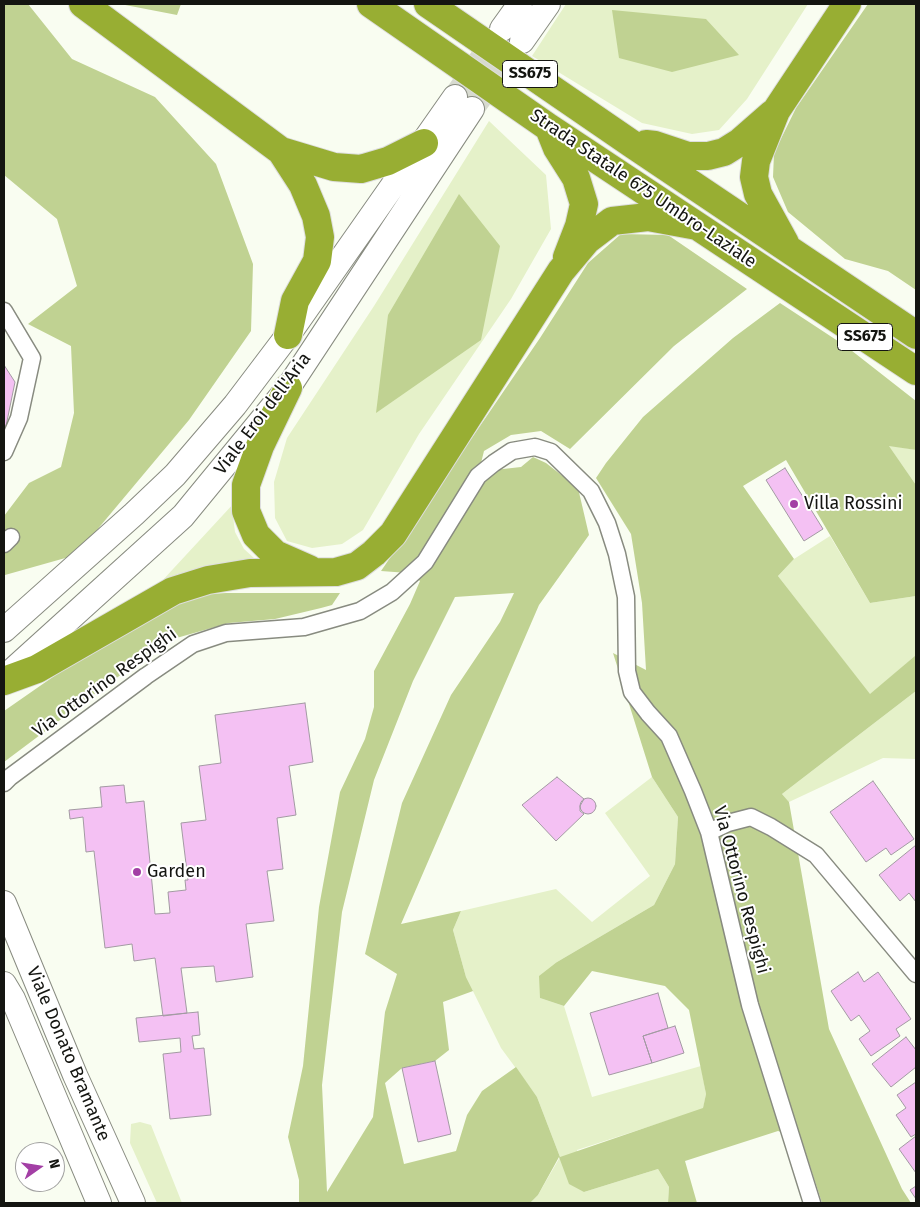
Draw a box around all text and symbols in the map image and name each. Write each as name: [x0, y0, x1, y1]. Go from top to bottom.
road number: SS675: [502, 61, 558, 88]
street label: Strada Statale 675 Umbro-Laziale: [526, 105, 760, 273]
road number: SS675: [838, 324, 892, 351]
street label: Viale Eroi dell'Aria: [210, 349, 316, 479]
place label: Villa Rossini: [804, 493, 903, 515]
marker: Villa Rossini: [788, 498, 800, 510]
street label: Via Ottorino Respighi: [29, 623, 181, 743]
street label: Via Ottorino Respighi: [708, 804, 774, 976]
place label: Garden: [147, 861, 206, 883]
marker: Garden: [131, 866, 143, 878]
street label: Viale Donato Bramante: [21, 964, 115, 1144]
north arrow: [15, 1142, 65, 1192]
text: N: [45, 1157, 63, 1170]

